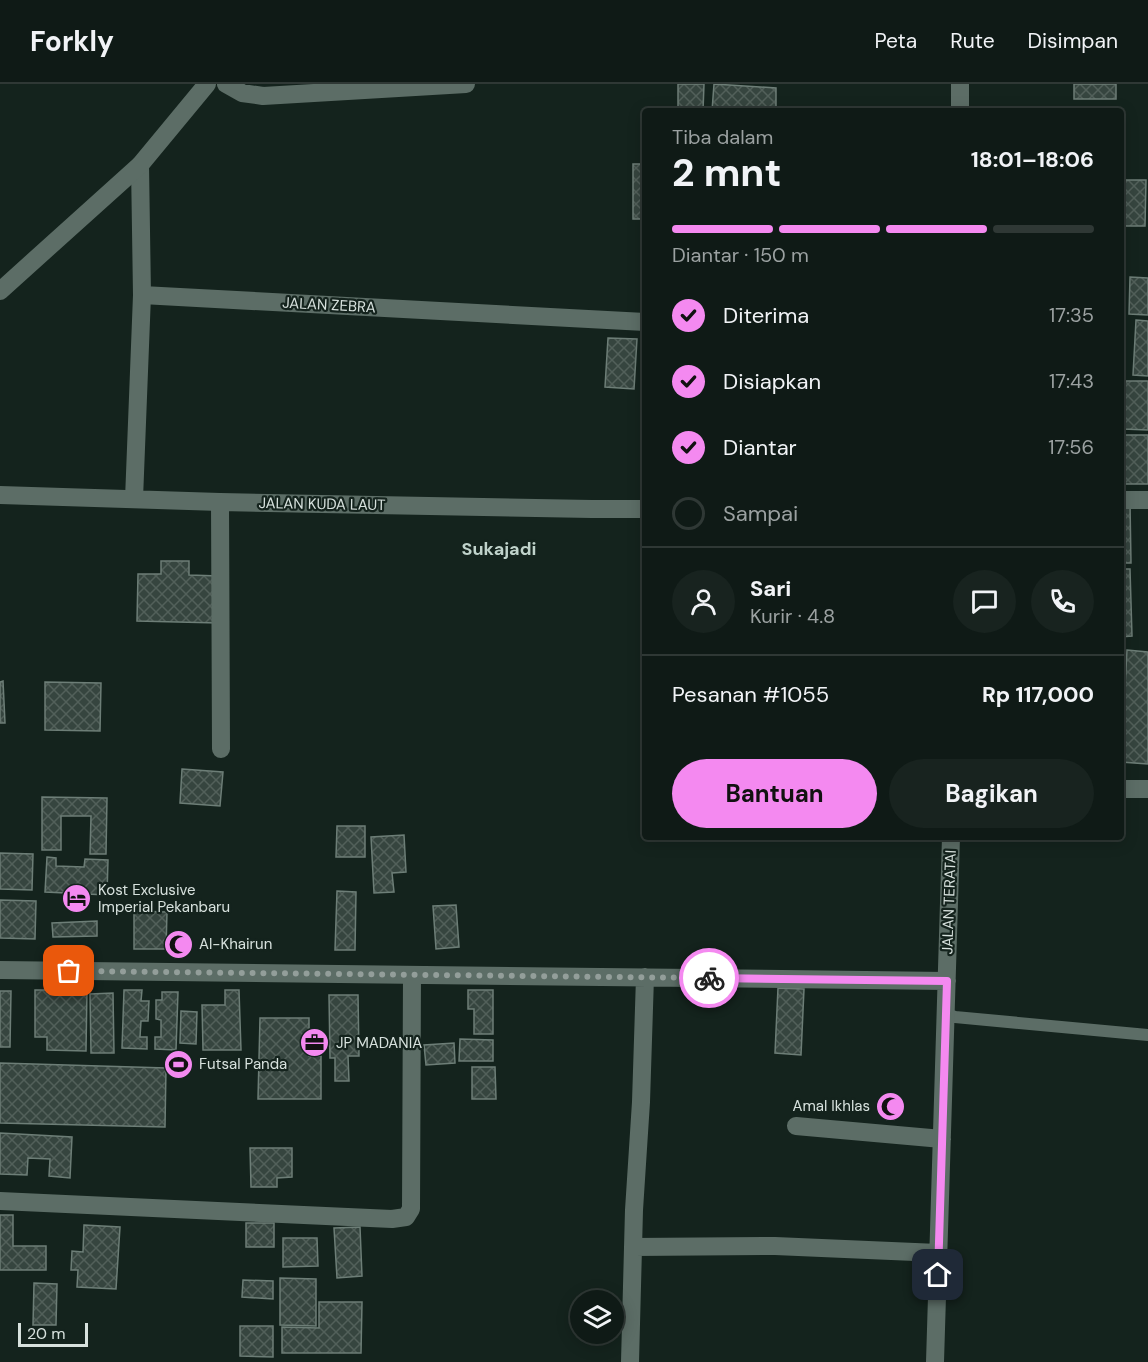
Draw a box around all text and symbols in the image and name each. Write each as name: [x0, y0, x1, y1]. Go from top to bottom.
text: Forkly: [30, 23, 114, 60]
text: Peta: [874, 27, 917, 55]
text: Rute: [950, 27, 995, 55]
text: Disimpan: [1028, 27, 1118, 55]
text: Tiba dalam: [672, 124, 773, 150]
text: 18:01–18:06: [971, 145, 1094, 174]
text: 2 mnt: [672, 147, 781, 198]
text: Diantar · 150 m: [672, 242, 809, 268]
street label: JALAN ZEBRA: [282, 293, 376, 317]
icon: check: [672, 299, 705, 332]
text: Diterima: [723, 301, 809, 330]
text: 17:35: [1049, 302, 1094, 328]
icon: check: [672, 365, 705, 398]
text: Disiapkan: [723, 367, 821, 396]
text: 17:43: [1049, 368, 1094, 394]
icon: check: [672, 431, 705, 464]
text: Diantar: [723, 433, 797, 462]
text: 17:56: [1048, 434, 1094, 460]
street label: JALAN KUDA LAUT: [258, 493, 386, 515]
text: Sampai: [723, 499, 798, 528]
district label: Sukajadi: [462, 537, 536, 561]
button: person: [672, 570, 735, 633]
button: chat: [953, 570, 1016, 633]
button: phone: [1031, 570, 1094, 633]
text: Sari: [750, 574, 791, 603]
text: Kurir · 4.8: [750, 603, 835, 629]
text: Pesanan #1055: [672, 680, 829, 709]
text: Rp 117,000: [982, 680, 1094, 709]
button: Bantuan: [672, 759, 877, 828]
button: Bagikan: [889, 759, 1094, 828]
street label: JALAN TERATAI: [937, 849, 961, 955]
place label: Kost Exclusive Imperial Pekanbaru: [98, 880, 230, 917]
hotel icon: Kost Exclusive Imperial Pekanbaru: [61, 883, 93, 915]
mosque icon: Al-Khairun: [162, 928, 194, 960]
place label: Al-Khairun: [199, 934, 272, 954]
pin: [43, 945, 94, 996]
courier: [679, 948, 739, 1008]
icon: bag: [52, 954, 85, 987]
icon: bike: [693, 962, 726, 995]
office icon: JP MADANIA: [299, 1027, 331, 1059]
place label: JP MADANIA: [336, 1033, 422, 1053]
sports icon: Futsal Panda: [162, 1048, 194, 1080]
place label: Futsal Panda: [199, 1054, 287, 1074]
mosque icon: Amal Ikhlas: [875, 1090, 907, 1122]
place label: Amal Ikhlas: [792, 1096, 870, 1116]
pin: [912, 1249, 963, 1300]
icon: home: [921, 1258, 954, 1291]
map controls: [570, 1290, 624, 1344]
button: layers: [570, 1290, 624, 1344]
scale bar: [18, 1320, 88, 1348]
text: 20 m: [27, 1323, 66, 1344]

